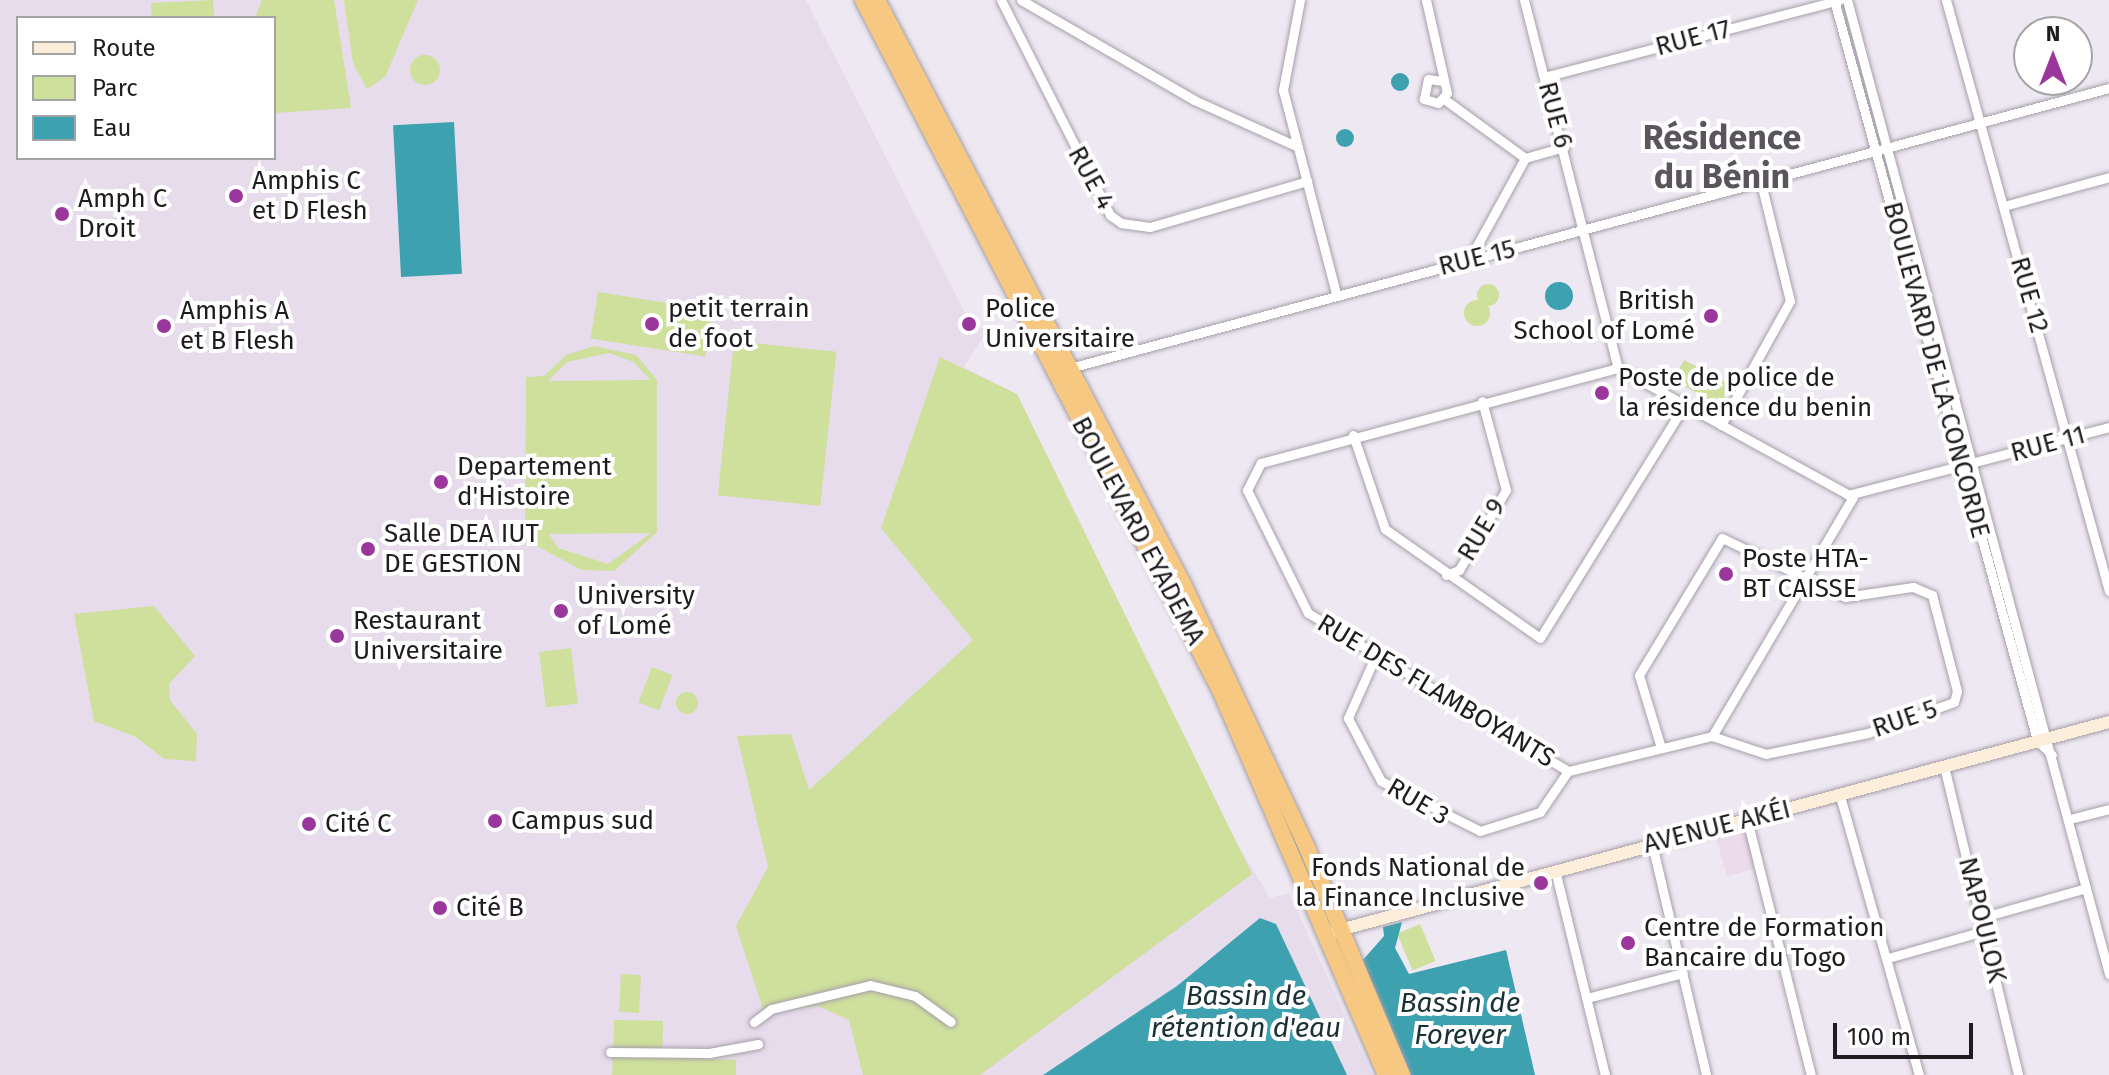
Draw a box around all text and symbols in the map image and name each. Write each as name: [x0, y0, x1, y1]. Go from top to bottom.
street label: RUE 17: [1652, 13, 1734, 63]
legend: [16, 16, 276, 160]
north arrow: [2013, 16, 2093, 96]
text: N: [2046, 20, 2060, 47]
text: Route: [92, 34, 156, 62]
text: Parc: [92, 74, 138, 102]
street label: RUE 6: [1531, 78, 1579, 152]
text: Eau: [92, 114, 132, 142]
district label: Résidence du Bénin: [1643, 117, 1801, 196]
street label: RUE 4: [1061, 141, 1121, 215]
place label: Amphis C et D Flesh: [252, 165, 368, 226]
place label: Amph C Droit: [78, 183, 167, 244]
marker: Amphis C et D Flesh: [227, 187, 245, 205]
street label: BOULEVARD DE LA CONCORDE: [1876, 199, 1996, 541]
marker: Amph C Droit: [53, 205, 71, 223]
street label: RUE 15: [1435, 233, 1519, 283]
street label: RUE 12: [2003, 253, 2055, 337]
place label: British School of Lomé: [1514, 285, 1695, 346]
place label: petit terrain de foot: [668, 293, 810, 354]
place label: Police Universitaire: [985, 293, 1135, 354]
place label: Amphis A et B Flesh: [180, 295, 295, 356]
marker: British School of Lomé: [1702, 307, 1720, 325]
marker: petit terrain de foot: [643, 315, 661, 333]
marker: Police Universitaire: [960, 315, 978, 333]
marker: Amphis A et B Flesh: [155, 317, 173, 335]
place label: Poste de police de la résidence du benin: [1618, 362, 1872, 424]
marker: Poste de police de la résidence du benin: [1593, 384, 1611, 402]
street label: BOULEVARD EYADEMA: [1065, 412, 1211, 650]
street label: RUE 11: [2007, 419, 2089, 469]
place label: Departement d'Histoire: [457, 451, 612, 512]
marker: Departement d'Histoire: [432, 473, 450, 491]
street label: RUE 9: [1451, 493, 1513, 567]
place label: Salle DEA IUT DE GESTION: [384, 518, 539, 580]
marker: Salle DEA IUT DE GESTION: [359, 540, 377, 558]
place label: Poste HTA- BT CAISSE: [1742, 543, 1869, 604]
marker: Poste HTA- BT CAISSE: [1717, 565, 1735, 583]
place label: University of Lomé: [577, 580, 695, 642]
marker: University of Lomé: [552, 602, 570, 620]
place label: Restaurant Universitaire: [353, 605, 503, 666]
street label: RUE DES FLAMBOYANTS: [1312, 608, 1560, 774]
marker: Restaurant Universitaire: [328, 627, 346, 645]
street label: RUE 5: [1868, 693, 1942, 745]
street label: RUE 3: [1381, 772, 1455, 832]
street label: AVENUE AKÉI: [1640, 794, 1794, 860]
place label: Campus sud: [511, 805, 654, 837]
place label: Cité C: [325, 808, 392, 840]
marker: Campus sud: [486, 812, 504, 830]
marker: Cité C: [300, 815, 318, 833]
place label: Fonds National de la Finance Inclusive: [1295, 852, 1525, 914]
street label: NAPOULOK: [1951, 854, 2013, 986]
marker: Fonds National de la Finance Inclusive: [1532, 874, 1550, 892]
place label: Cité B: [456, 892, 524, 924]
marker: Cité B: [431, 899, 449, 917]
place label: Centre de Formation Bancaire du Togo: [1644, 912, 1884, 974]
marker: Centre de Formation Bancaire du Togo: [1619, 934, 1637, 952]
water label: Bassin de rétention d'eau: [1151, 979, 1341, 1045]
water label: Bassin de Forever: [1400, 986, 1520, 1052]
scale bar: [1837, 1007, 1977, 1057]
text: 100 m: [1847, 1023, 1911, 1051]

